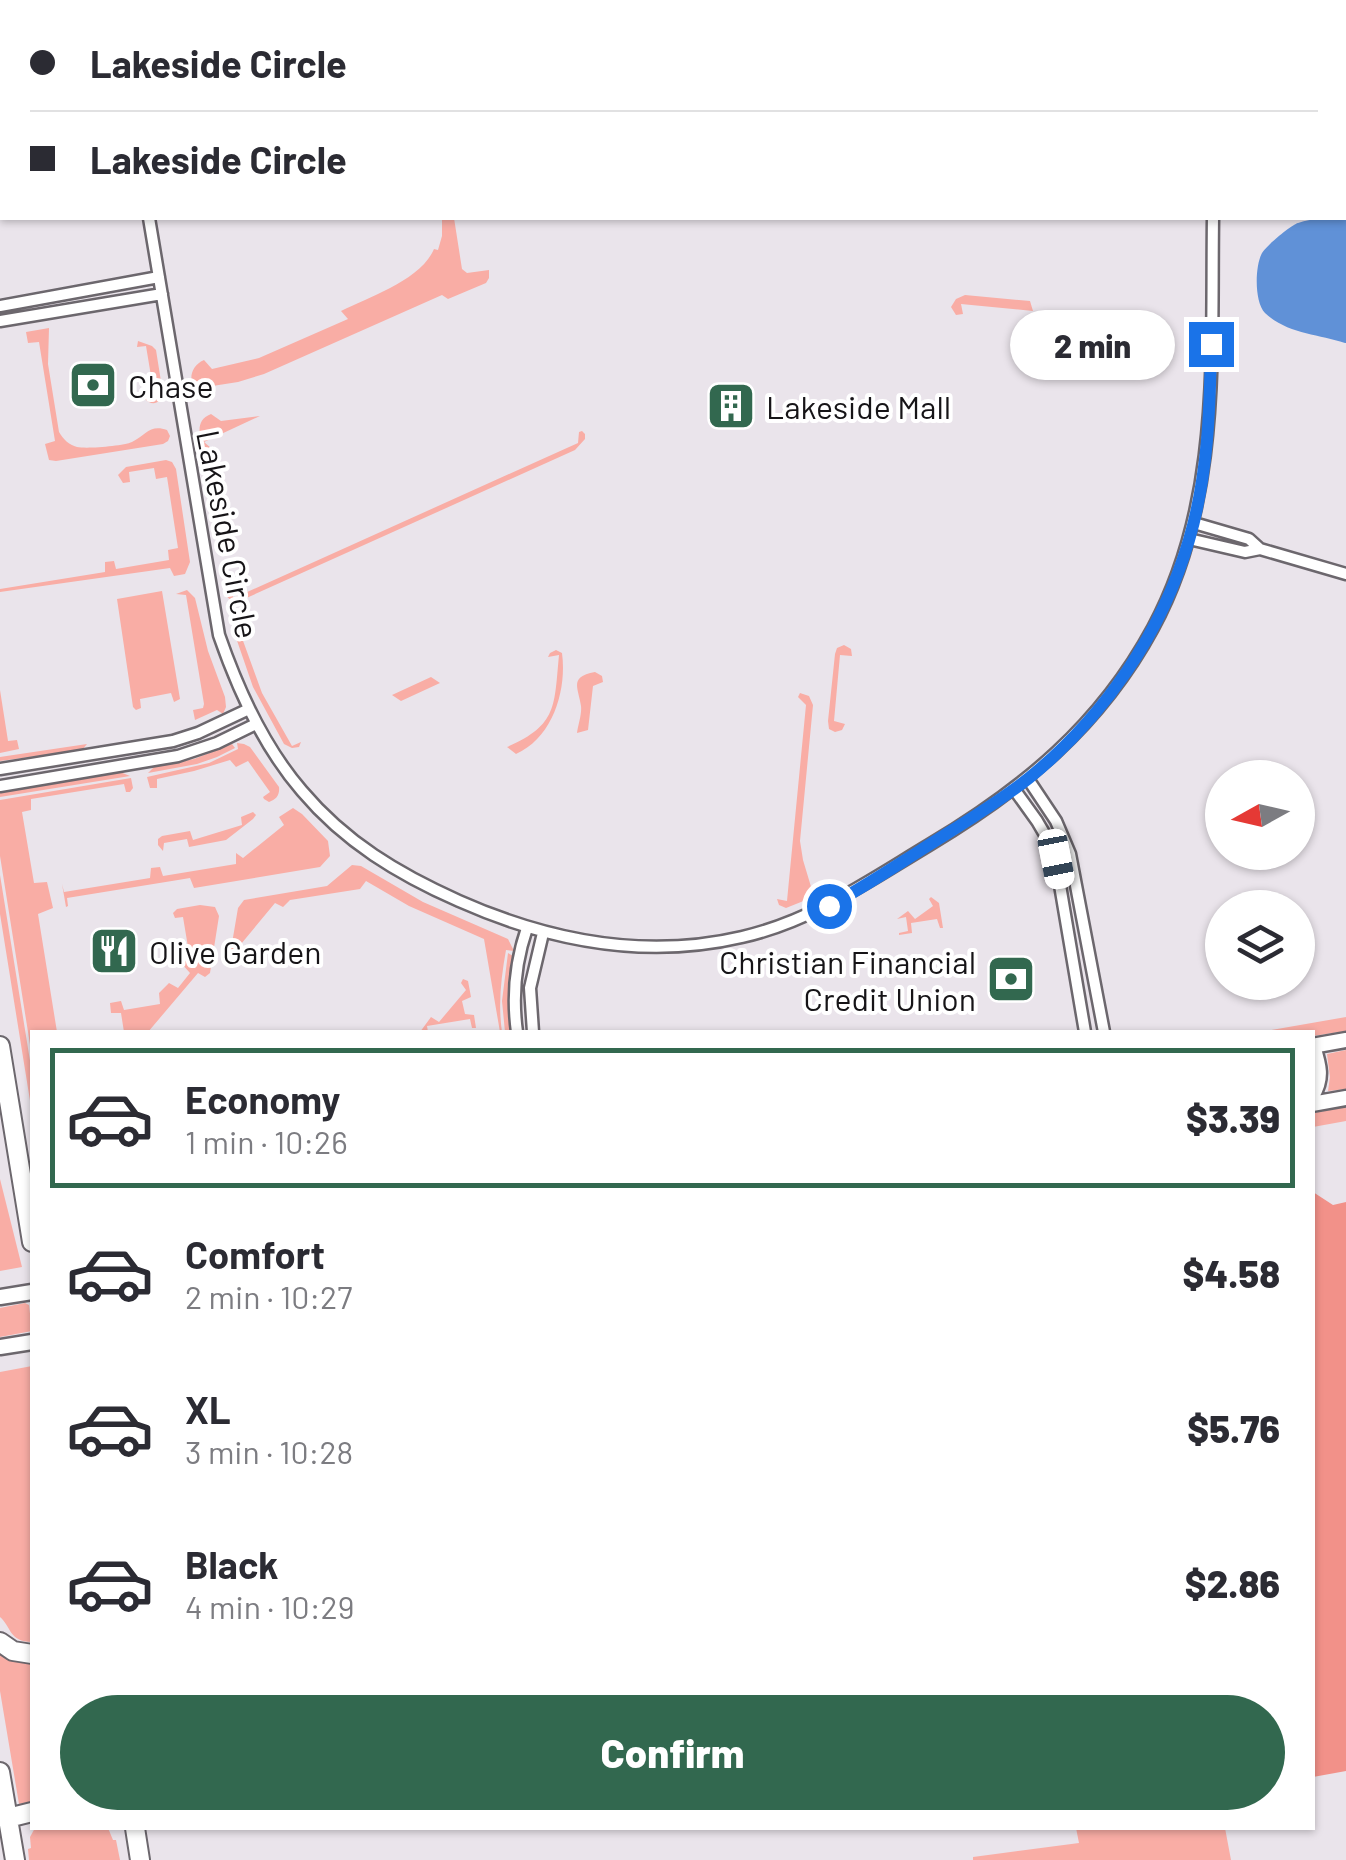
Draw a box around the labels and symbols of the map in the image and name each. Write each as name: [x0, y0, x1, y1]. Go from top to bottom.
callout: 2 min: [1011, 309, 1176, 379]
route end: [1189, 322, 1234, 367]
bank icon: Chase: [67, 359, 119, 411]
place label: Chase: [128, 366, 213, 404]
building icon: Lakeside Mall: [705, 380, 757, 432]
place label: Lakeside Mall: [766, 387, 951, 425]
street label: Lakeside Circle: [190, 427, 268, 641]
north arrow: [1205, 760, 1315, 870]
car: [1036, 827, 1076, 891]
route start: [807, 884, 852, 929]
restaurant icon: Olive Garden: [88, 925, 140, 977]
place label: Olive Garden: [149, 932, 322, 970]
place label: Christian Financial Credit Union: [719, 942, 976, 1017]
bank icon: Christian Financial Credit Union: [985, 953, 1037, 1005]

